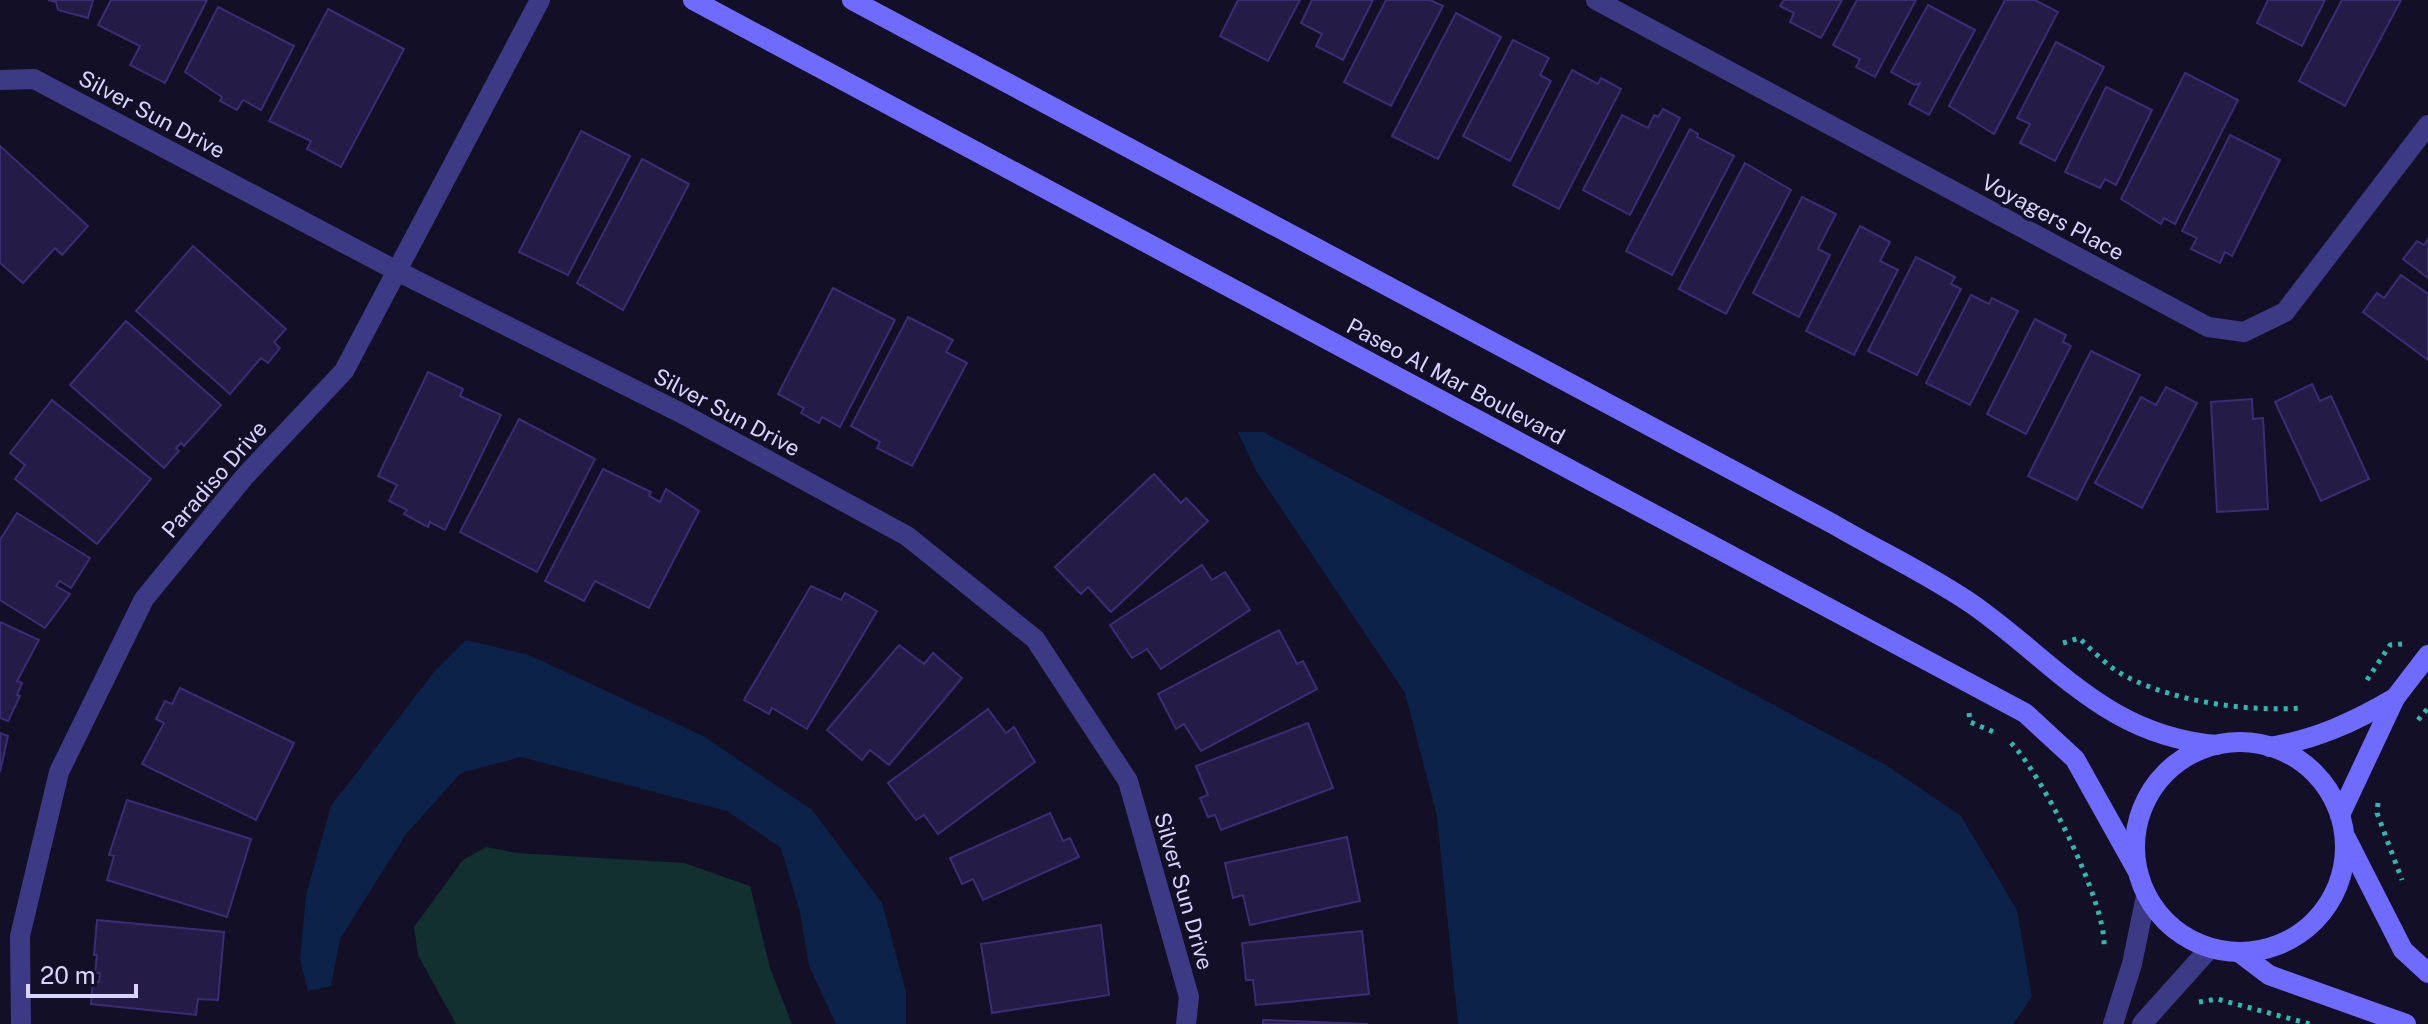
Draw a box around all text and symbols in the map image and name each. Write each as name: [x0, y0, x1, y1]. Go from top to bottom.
street label: Silver Sun Drive: [74, 64, 230, 164]
street label: Voyagers Place: [1977, 169, 2129, 265]
street label: Paseo Al Mar Boulevard: [1342, 312, 1570, 450]
street label: Silver Sun Drive: [649, 362, 805, 462]
street label: Paradiso Drive: [156, 415, 272, 543]
street label: Silver Sun Drive: [1149, 809, 1219, 973]
scale bar: [28, 948, 136, 998]
text: 20 m: [40, 961, 96, 989]

